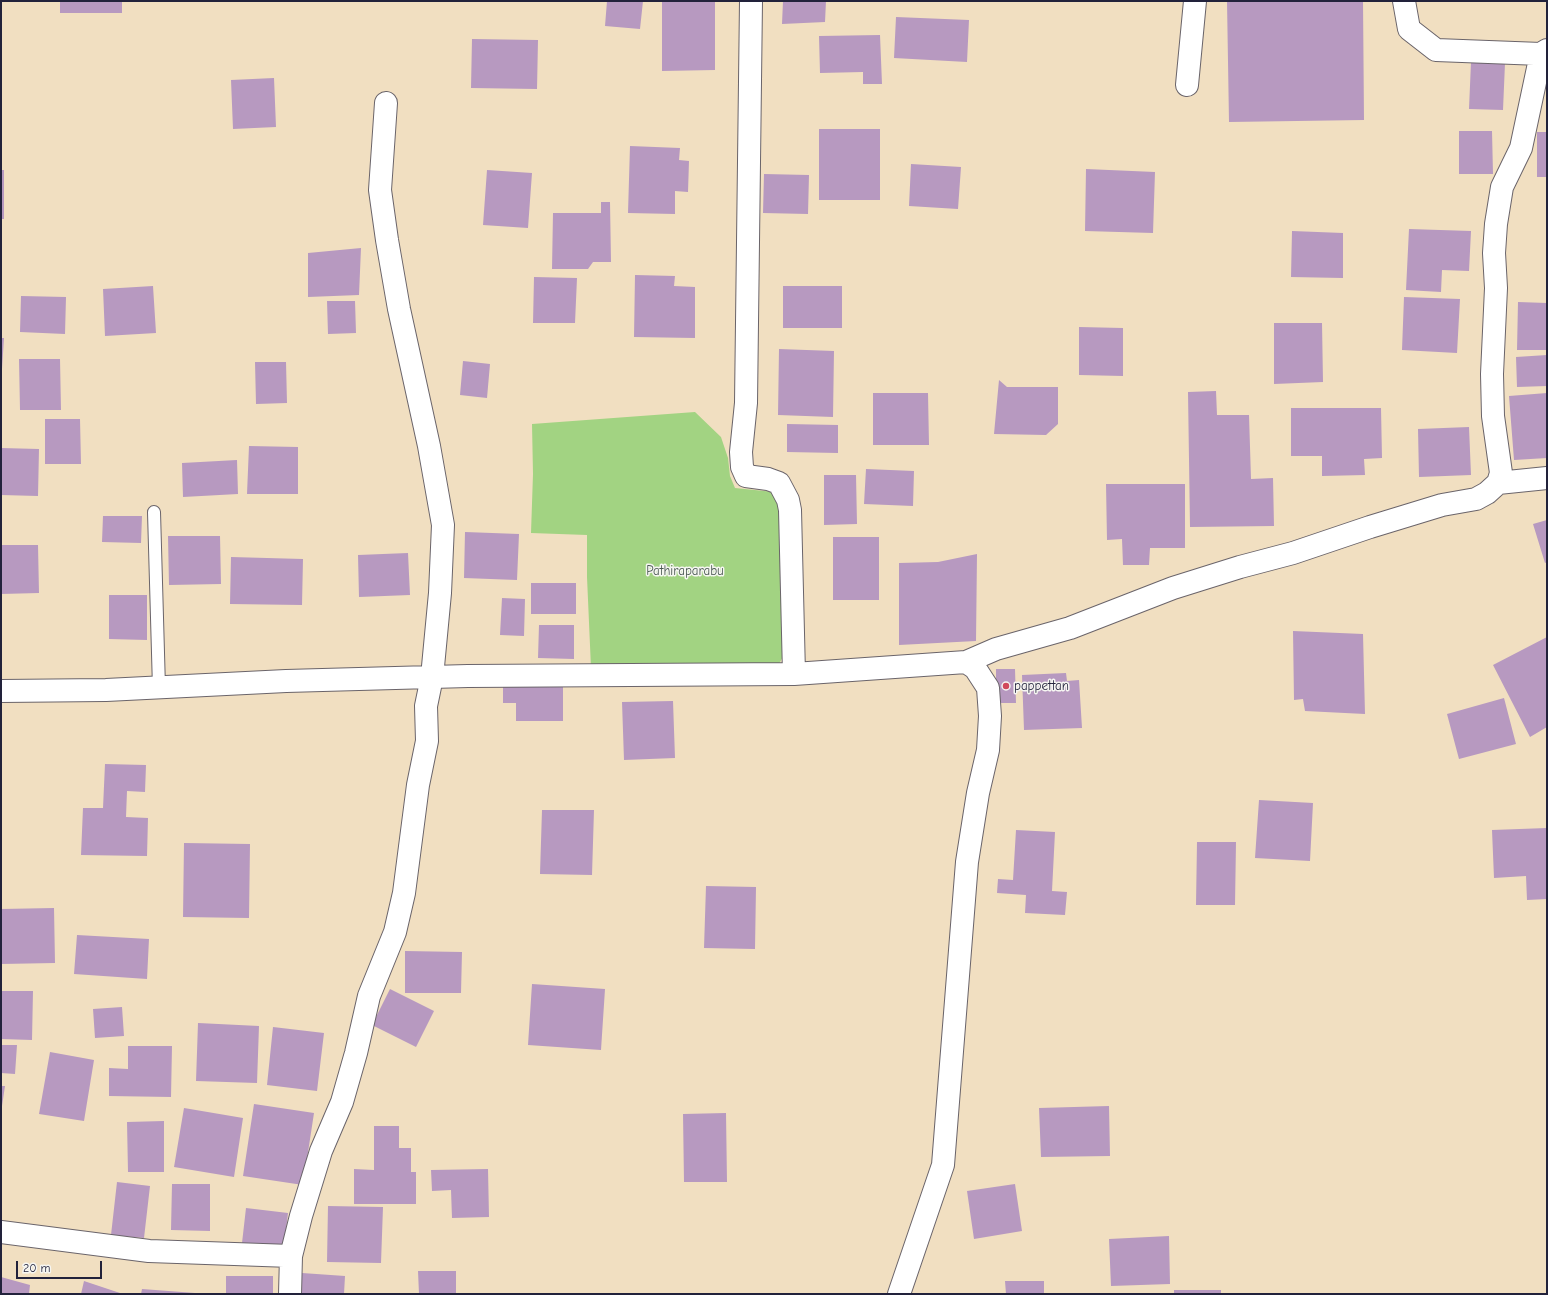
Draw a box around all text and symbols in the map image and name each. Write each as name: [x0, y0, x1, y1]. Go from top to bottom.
park label: Pathiraparabu: [646, 563, 724, 579]
place label: pappettan: [1014, 678, 1069, 694]
marker: pappettan: [1001, 681, 1011, 691]
scale bar: [18, 1253, 104, 1279]
text: 20 m: [23, 1261, 51, 1275]

